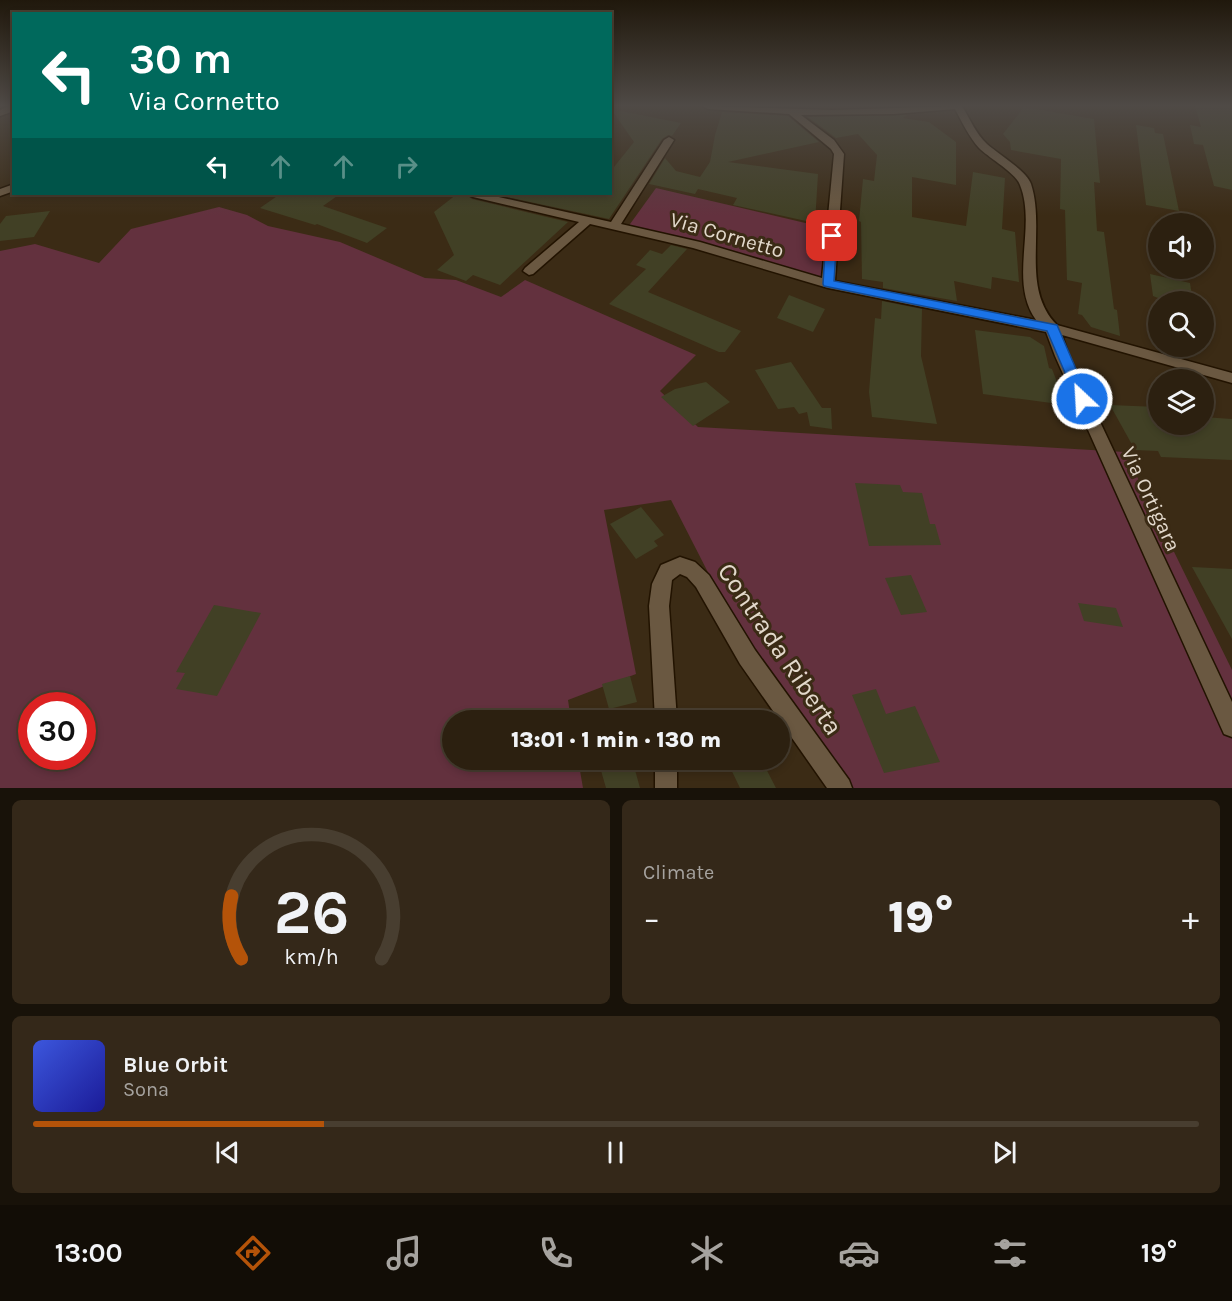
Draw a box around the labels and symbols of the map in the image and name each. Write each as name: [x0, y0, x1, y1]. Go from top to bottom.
street label: Via Cornetto: [667, 207, 787, 263]
pin: [806, 210, 857, 261]
position arrow: [1050, 367, 1114, 431]
street label: Via Ortigara: [1116, 443, 1186, 555]
street label: Contrada Riberta: [711, 557, 849, 741]
speed limit sign: 30: [18, 692, 96, 770]

